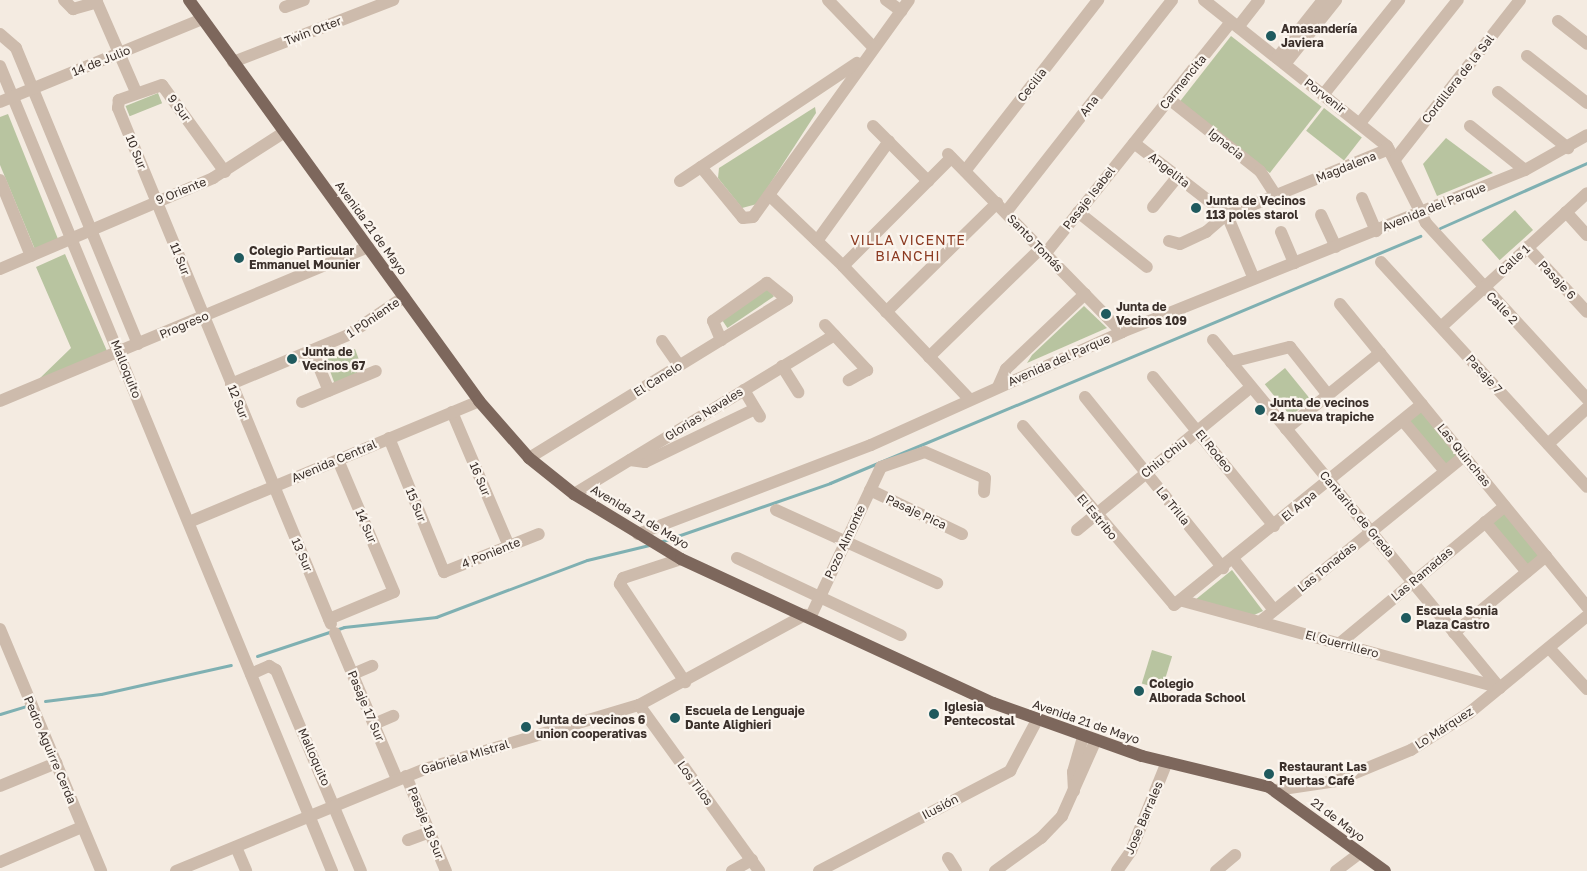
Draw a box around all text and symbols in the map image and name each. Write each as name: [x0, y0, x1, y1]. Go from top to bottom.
street label: Twin Otter: [283, 14, 343, 48]
place label: Amasandería Javiera: [1281, 22, 1357, 50]
marker: Amasandería Javiera: [1265, 30, 1277, 42]
street label: Cordillera de la Sal: [1419, 32, 1497, 126]
street label: 14 de Julio: [70, 43, 132, 79]
street label: Carmencita: [1157, 52, 1209, 112]
street label: Cecilia: [1014, 65, 1050, 105]
street label: Porvenir: [1301, 75, 1349, 117]
street label: 9 Sur: [164, 92, 194, 124]
street label: Ana: [1076, 93, 1102, 119]
street label: Ignacia: [1205, 125, 1247, 163]
street label: 10 Sur: [123, 133, 149, 171]
street label: Magdalena: [1314, 148, 1378, 186]
street label: Angelita: [1145, 149, 1193, 191]
street label: Pasaje Isabel: [1060, 164, 1118, 232]
street label: 9 Oriente: [154, 174, 208, 208]
street label: Avenida 21 de Mayo: [332, 178, 410, 278]
street label: Avenida del Parque: [1380, 180, 1488, 234]
place label: Junta de Vecinos 113 poles starol: [1206, 194, 1306, 222]
marker: Junta de Vecinos 113 poles starol: [1190, 202, 1202, 214]
street label: Santo Tomás: [1004, 211, 1066, 275]
district label: VILLA VICENTE BIANCHI: [849, 232, 967, 264]
street label: 11 Sur: [167, 240, 193, 278]
street label: Calle 1: [1495, 242, 1533, 278]
place label: Colegio Particular Emmanuel Mounier: [249, 244, 360, 272]
marker: Colegio Particular Emmanuel Mounier: [233, 252, 245, 264]
street label: Pasaje 6: [1535, 258, 1579, 302]
street label: Calle 2: [1483, 289, 1521, 327]
street label: 1 P0niente: [344, 295, 402, 341]
place label: Junta de Vecinos 109: [1116, 300, 1187, 328]
street label: Progreso: [157, 308, 211, 342]
marker: Junta de Vecinos 109: [1100, 308, 1112, 320]
street label: Avenida del Parque: [1006, 331, 1112, 389]
street label: Malloquito: [108, 338, 144, 400]
place label: Junta de Vecinos 67: [302, 345, 365, 373]
street label: Pasaje 7: [1463, 352, 1505, 396]
marker: Junta de Vecinos 67: [286, 353, 298, 365]
street label: El Canelo: [631, 358, 685, 400]
street label: 12 Sur: [225, 383, 251, 421]
street label: Glorias Navales: [662, 384, 746, 444]
place label: Junta de vecinos 24 nueva trapiche: [1270, 396, 1374, 424]
marker: Junta de vecinos 24 nueva trapiche: [1254, 404, 1266, 416]
street label: Las Quinchas: [1434, 421, 1494, 489]
street label: El Rodeo: [1192, 427, 1236, 475]
street label: Chiu Chiu: [1138, 435, 1190, 481]
street label: Avenida Central: [289, 437, 379, 485]
street label: 16 Sur: [466, 460, 494, 498]
street label: Cantarito de Greda: [1317, 468, 1397, 560]
street label: Avenida 21 de Mayo: [588, 482, 692, 552]
street label: La Trilla: [1153, 484, 1193, 528]
street label: 15 Sur: [403, 486, 429, 524]
street label: El Arpa: [1279, 487, 1319, 525]
street label: El Estribo: [1074, 491, 1120, 543]
street label: Pasaje Pica: [883, 492, 949, 532]
street label: Pozo Almonte: [822, 503, 868, 581]
street label: 14 Sur: [352, 507, 380, 545]
street label: 4 Poniente: [460, 535, 522, 571]
street label: 13 Sur: [288, 536, 316, 574]
street label: Las Tonadas: [1295, 539, 1359, 595]
street label: Las Ramadas: [1388, 544, 1456, 604]
place label: Escuela Sonia Plaza Castro: [1416, 604, 1498, 632]
marker: Escuela Sonia Plaza Castro: [1400, 612, 1412, 624]
street label: El Guerrillero: [1304, 627, 1380, 661]
street label: Pasaje 17 Sur: [345, 668, 387, 744]
place label: Colegio Alborada School: [1149, 677, 1245, 705]
marker: Colegio Alborada School: [1133, 685, 1145, 697]
street label: Pedro Aguirre Cerda: [21, 694, 79, 806]
street label: Avenida 21 de Mayo: [1031, 697, 1141, 747]
place label: Iglesia Pentecostal: [944, 700, 1015, 728]
place label: Escuela de Lenguaje Dante Alighieri: [685, 704, 805, 732]
street label: Lo Márquez: [1412, 704, 1476, 752]
marker: Iglesia Pentecostal: [928, 708, 940, 720]
marker: Escuela de Lenguaje Dante Alighieri: [669, 712, 681, 724]
place label: Junta de vecinos 6 union cooperativas: [536, 713, 647, 741]
marker: Junta de vecinos 6 union cooperativas: [520, 721, 532, 733]
street label: Malloquito: [295, 726, 333, 788]
street label: Gabriela MIstral: [419, 737, 511, 777]
street label: Los Tilos: [674, 758, 716, 808]
place label: Restaurant Las Puertas Café: [1279, 760, 1367, 788]
marker: Restaurant Las Puertas Café: [1263, 768, 1275, 780]
street label: Jose Barrales: [1122, 779, 1166, 857]
street label: Pasaje 18 Sur: [405, 785, 447, 861]
street label: Ilusión: [919, 791, 961, 823]
street label: 21 de Mayo: [1308, 795, 1368, 845]

